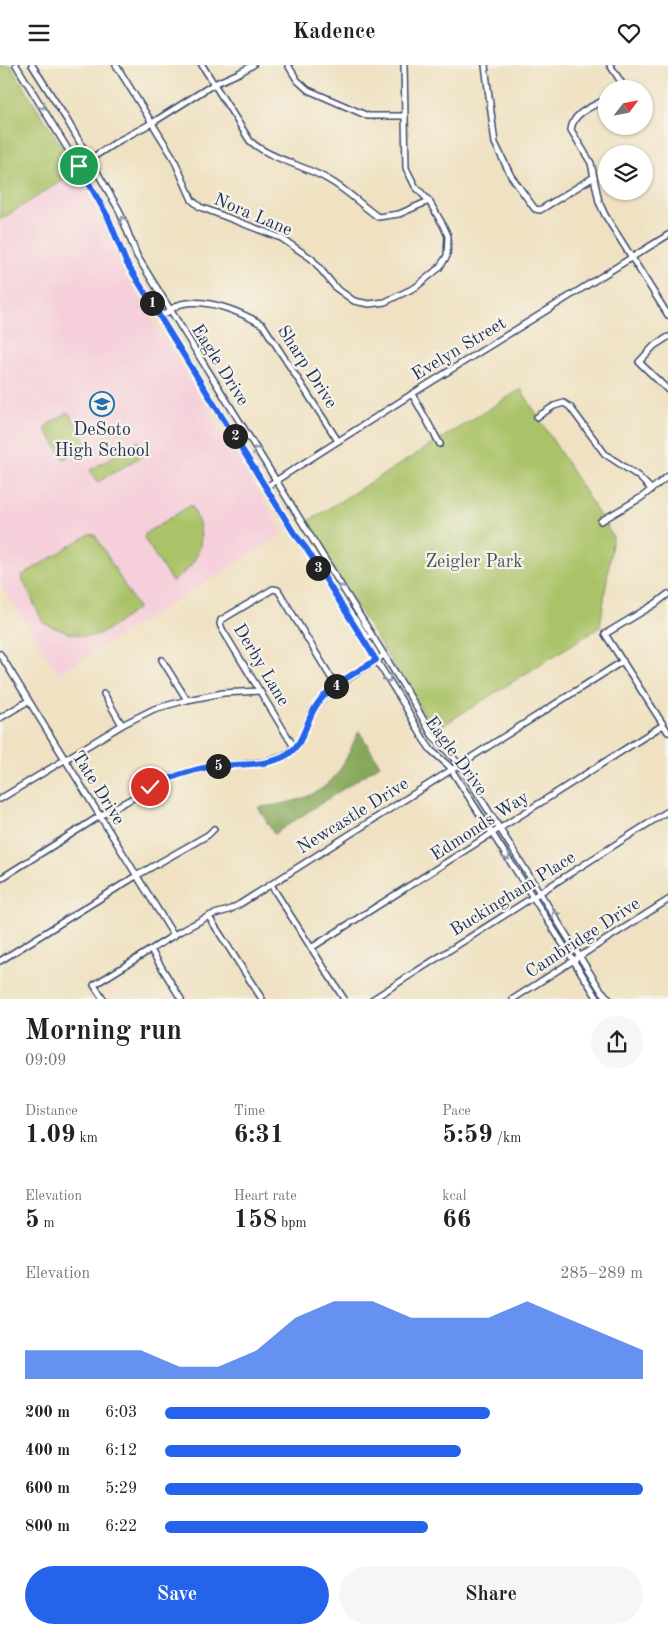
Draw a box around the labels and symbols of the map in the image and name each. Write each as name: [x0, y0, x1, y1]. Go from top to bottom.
north arrow: [598, 80, 652, 135]
one-way arrow: [36, 101, 46, 110]
pin: [58, 145, 100, 187]
street label: Nora Lane: [211, 190, 295, 240]
one-way arrow: [119, 217, 129, 225]
pin: 1: [140, 291, 164, 315]
street label: Evelyn Street: [409, 314, 509, 384]
street label: Eagle Drive: [188, 321, 252, 409]
street label: Sharp Drive: [274, 322, 340, 412]
school or university icon: DeSoto High School: [89, 391, 115, 417]
place label: DeSoto High School: [54, 421, 150, 460]
pin: 2: [222, 423, 248, 449]
one-way arrow: [253, 446, 263, 455]
park label: Zeigler Park: [425, 553, 523, 571]
pin: 3: [306, 555, 330, 581]
one-way arrow: [339, 584, 349, 593]
street label: Derby Lane: [229, 621, 293, 709]
pin: 4: [324, 673, 348, 699]
one-way arrow: [382, 674, 391, 683]
street label: Eagle Drive: [422, 713, 490, 799]
street label: Tate Drive: [68, 748, 128, 828]
pin: 5: [206, 753, 230, 779]
pin: [129, 766, 171, 808]
street label: Newcastle Drive: [294, 775, 412, 857]
street label: Edmonds Way: [428, 787, 533, 864]
street label: Buckingham Place: [447, 848, 579, 940]
one-way arrow: [501, 852, 511, 861]
street label: Cambridge Drive: [523, 894, 643, 982]
one-way arrow: [551, 910, 561, 919]

